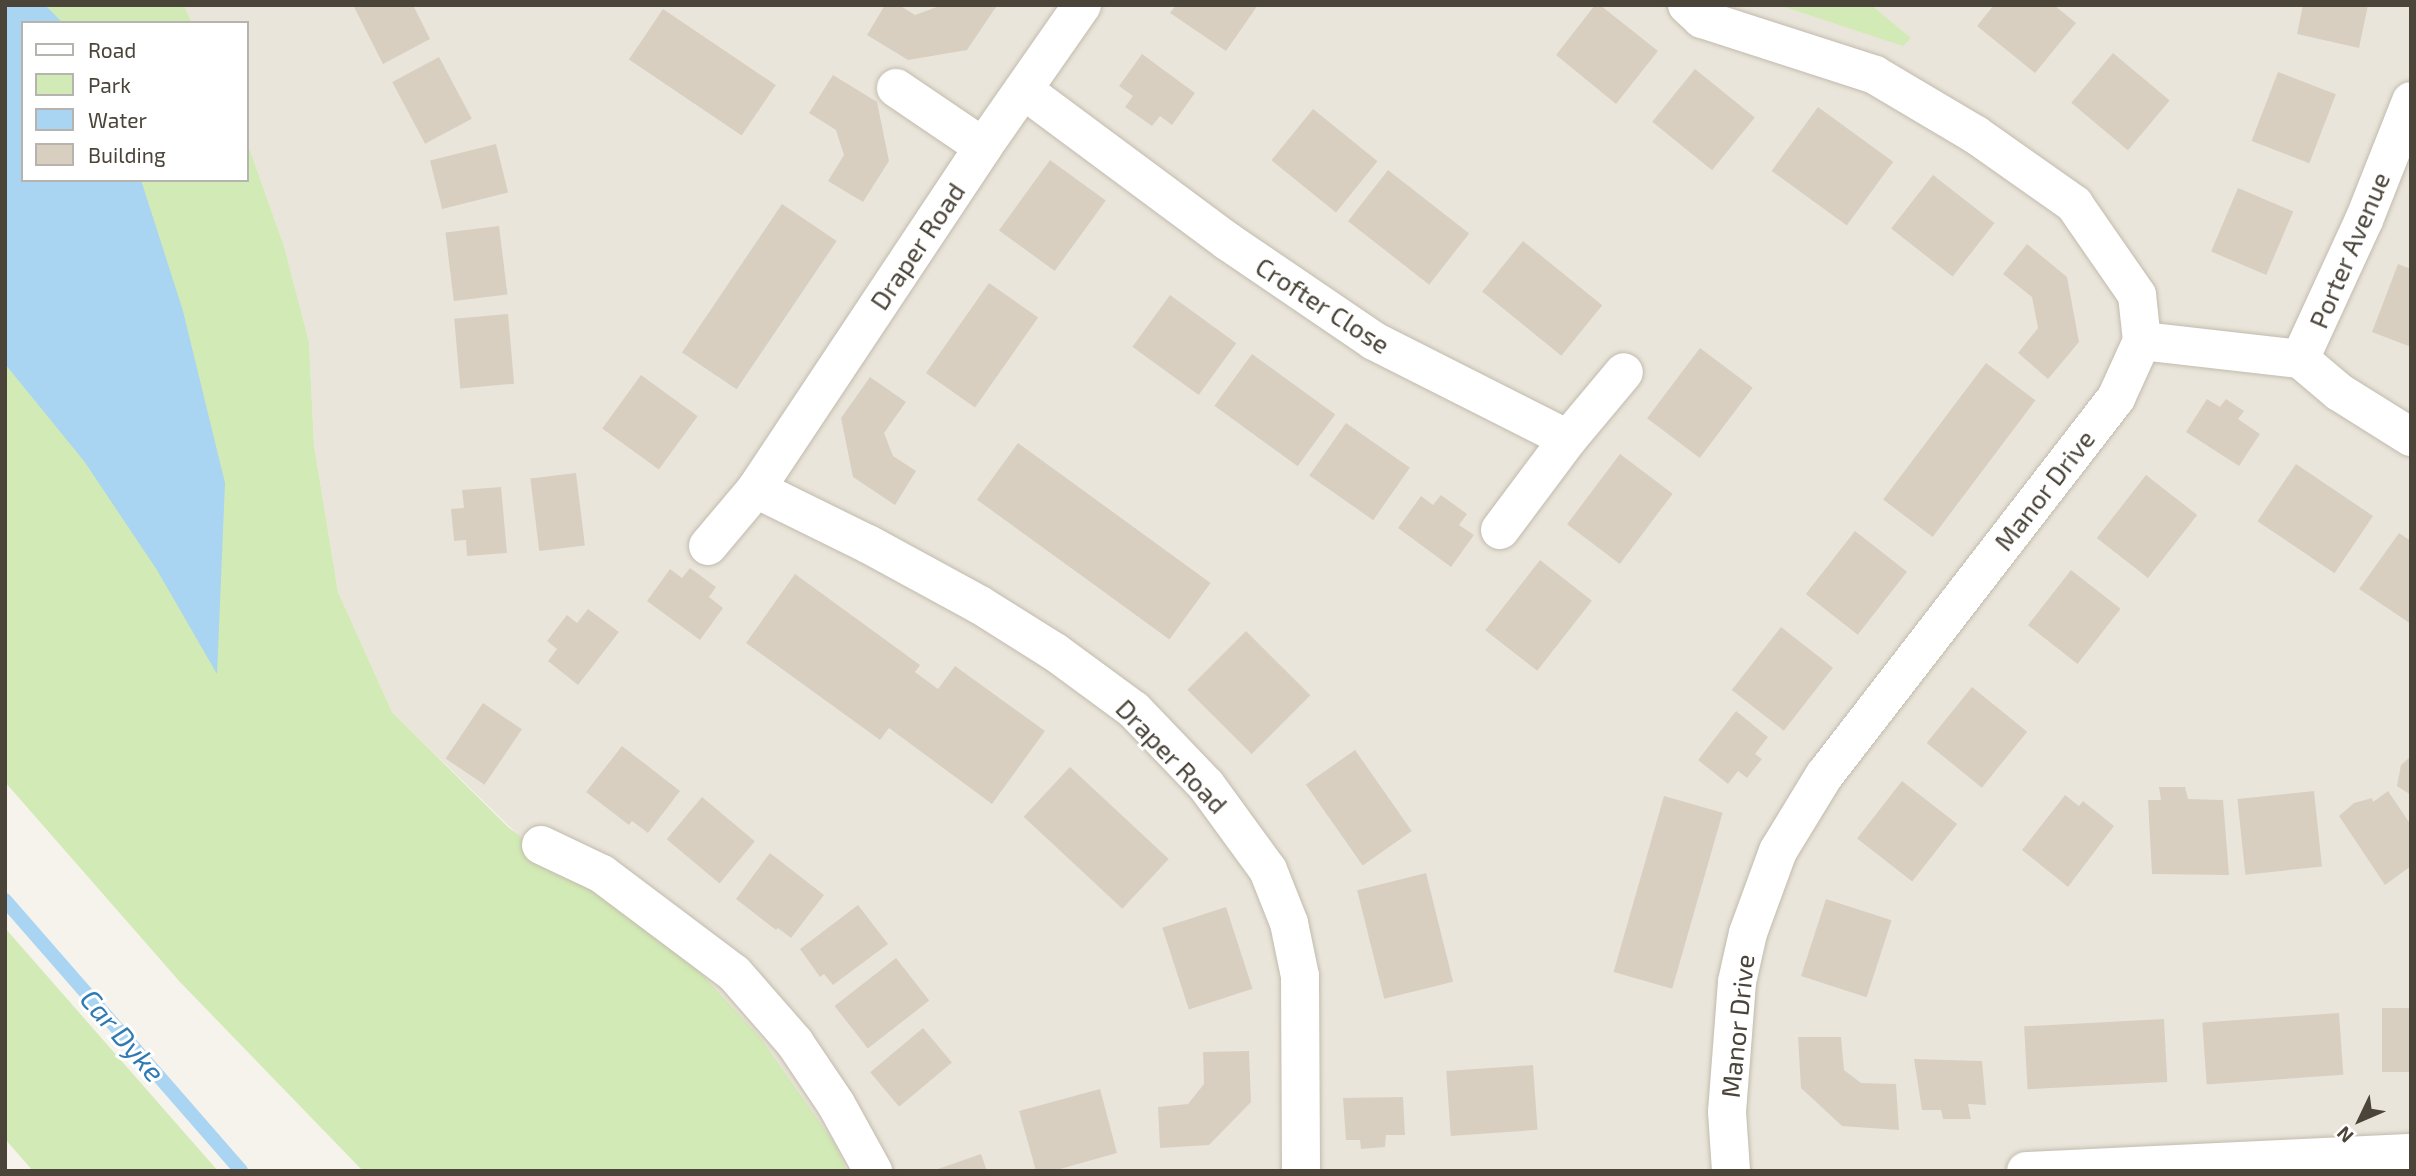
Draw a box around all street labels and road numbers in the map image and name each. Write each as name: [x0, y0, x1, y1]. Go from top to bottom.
street label: Porter Avenue: [2302, 167, 2396, 333]
street label: Draper Road: [863, 176, 971, 316]
street label: Crofter Close: [1250, 250, 1396, 360]
street label: Manor Drive: [1987, 423, 2101, 557]
street label: Draper Road: [1110, 692, 1234, 820]
street label: Manor Drive: [1714, 952, 1760, 1100]

